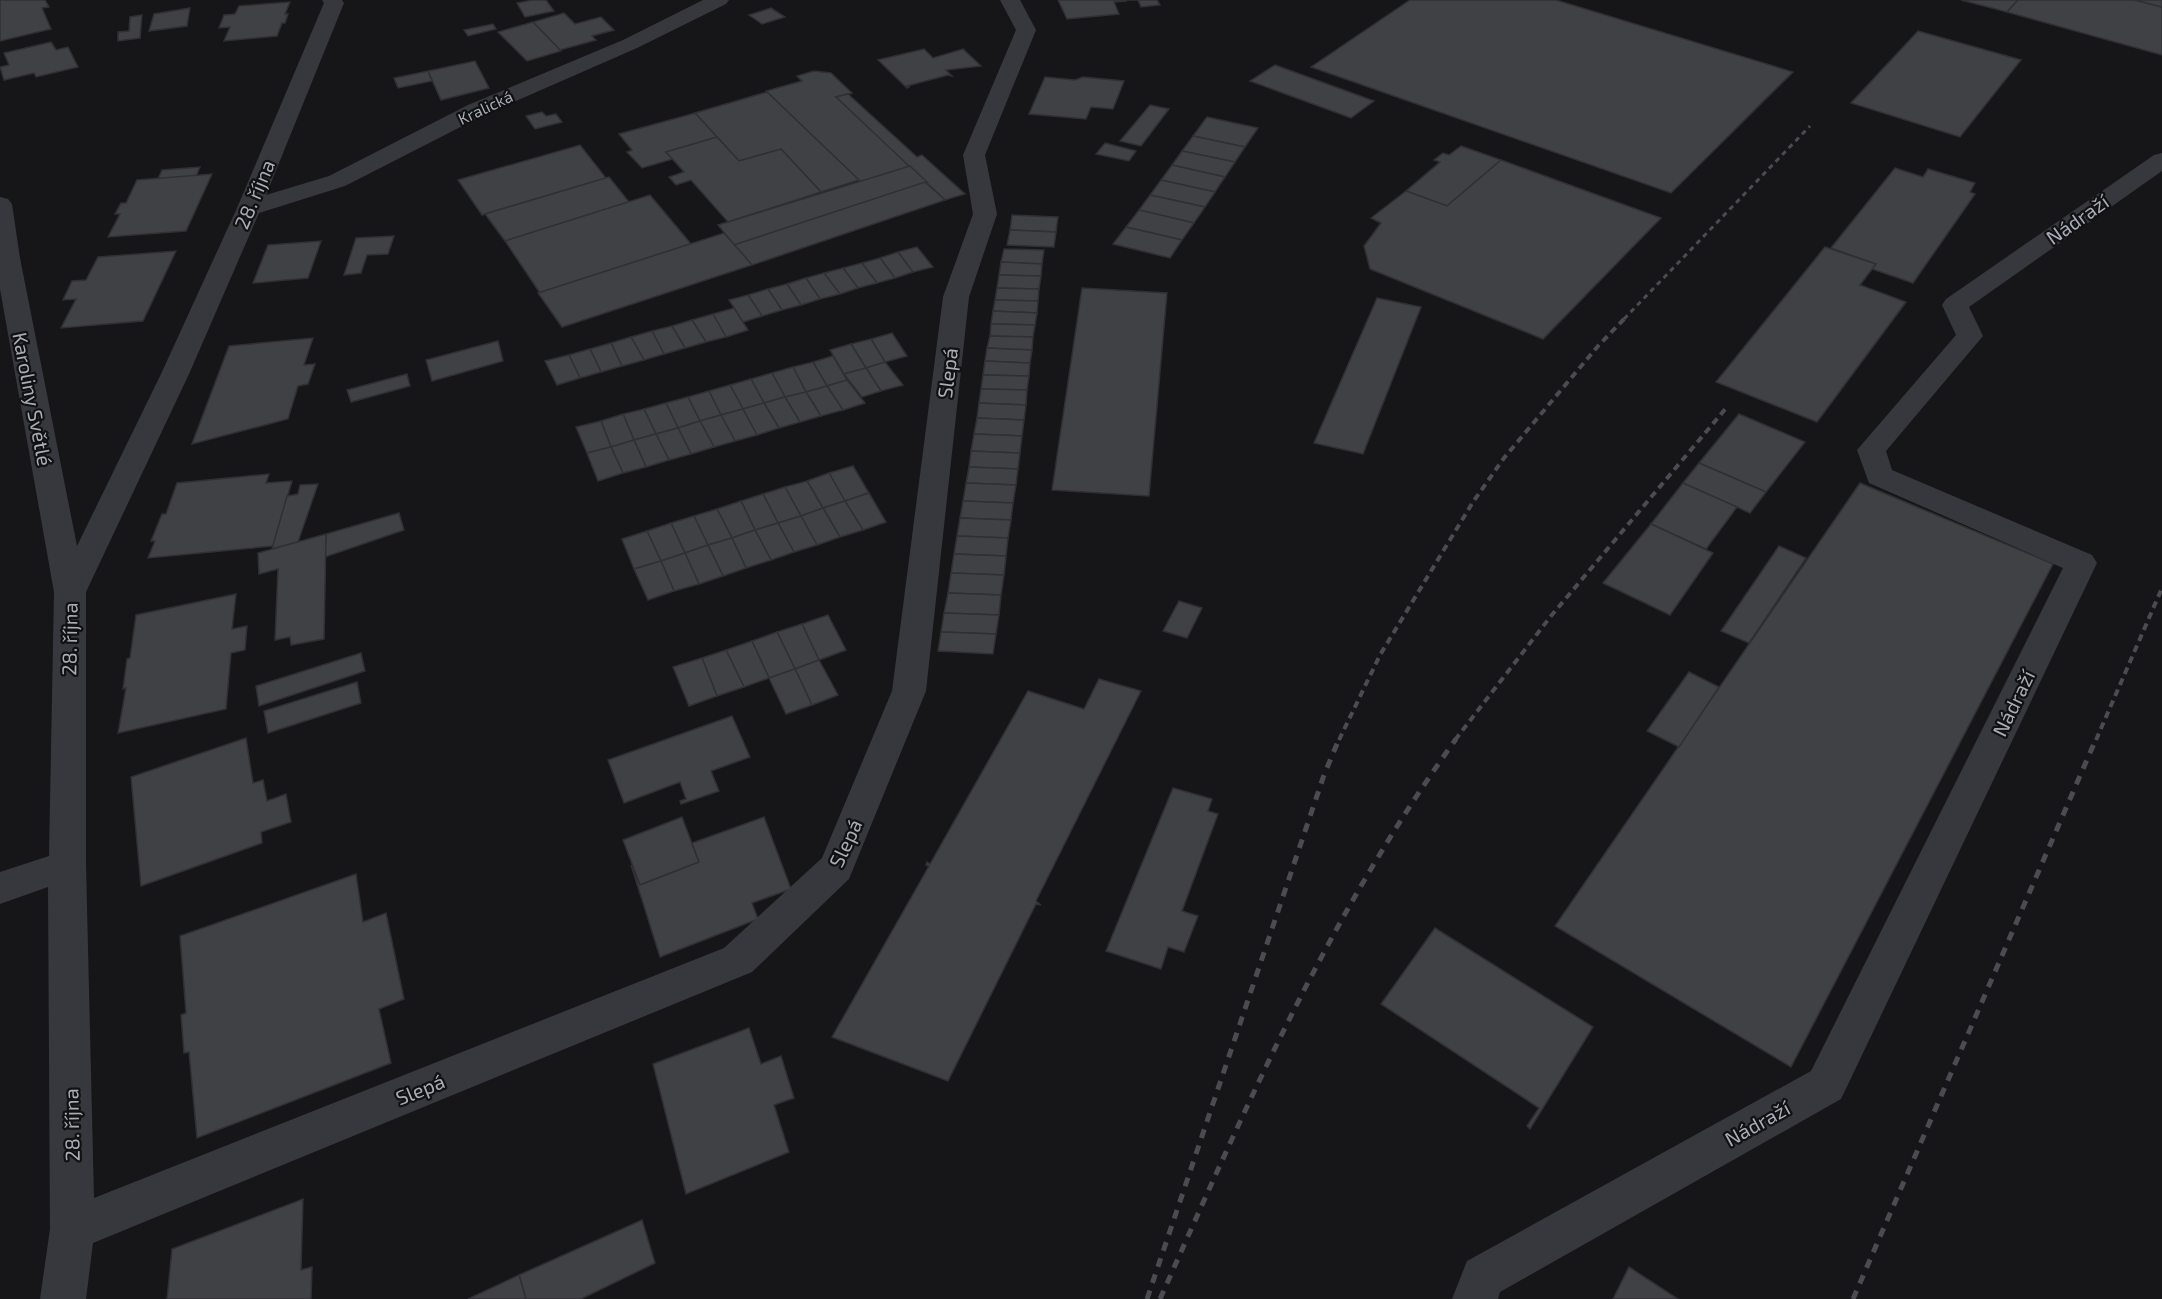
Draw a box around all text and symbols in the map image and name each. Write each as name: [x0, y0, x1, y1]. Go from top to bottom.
street label: Kralická: [455, 86, 515, 128]
street label: 28. října: [229, 156, 279, 232]
street label: Nádraží: [2041, 188, 2114, 249]
street label: Karoliny Světlé: [8, 330, 58, 468]
street label: Slepá: [932, 346, 962, 400]
street label: 28. října: [56, 602, 82, 676]
street label: Nádraží: [1987, 665, 2040, 740]
street label: Slepá: [823, 815, 867, 871]
street label: Slepá: [392, 1068, 448, 1110]
street label: 28. října: [58, 1088, 84, 1162]
street label: Nádraží: [1720, 1095, 1795, 1151]

